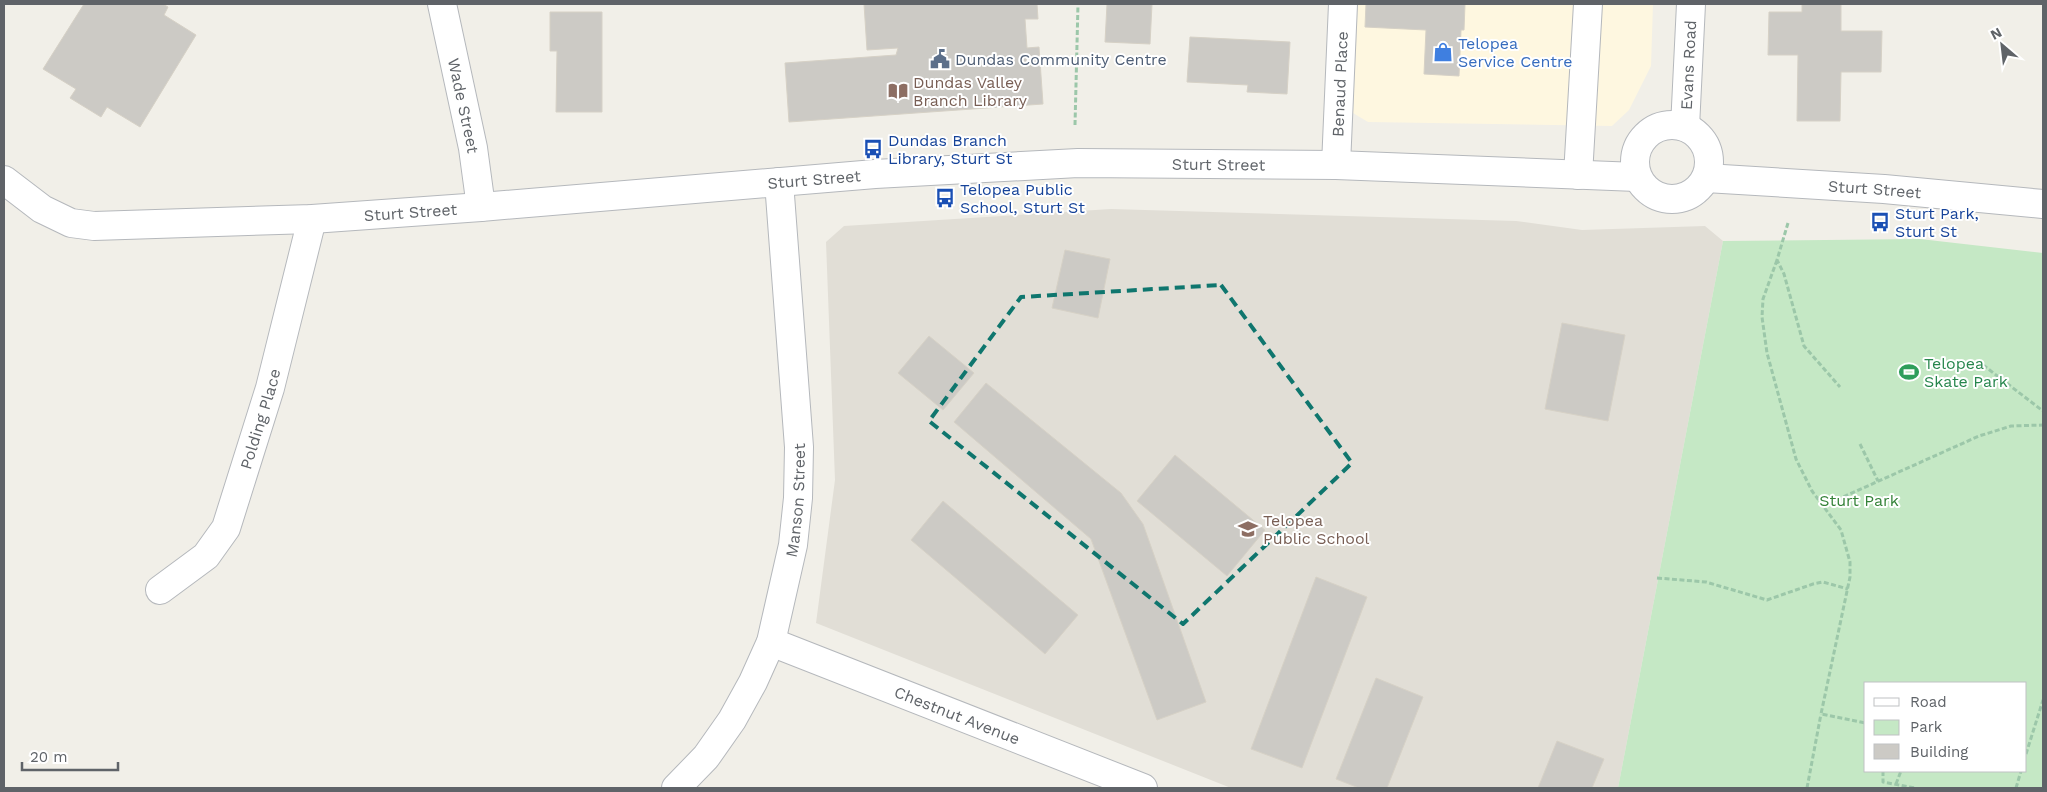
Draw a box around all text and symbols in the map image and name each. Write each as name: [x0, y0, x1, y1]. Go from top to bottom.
street label: Evans Road: [1677, 20, 1700, 110]
north arrow: [1977, 20, 2027, 70]
text: N: [1988, 24, 2004, 43]
street label: Benaud Place: [1328, 31, 1352, 137]
place label: Telopea Service Centre: [1458, 34, 1572, 71]
shop icon: Telopea Service Centre: [1432, 41, 1454, 63]
public building icon: Dundas Community Centre: [929, 48, 951, 70]
place label: Dundas Community Centre: [955, 50, 1167, 69]
street label: Wade Street: [444, 56, 483, 155]
place label: Dundas Valley Branch Library: [913, 73, 1028, 110]
library icon: Dundas Valley Branch Library: [887, 80, 909, 102]
place label: Dundas Branch Library, Sturt St: [888, 131, 1013, 168]
bus stop icon: Dundas Branch Library, Sturt St: [862, 138, 884, 160]
street label: Sturt Street: [1172, 155, 1266, 174]
street label: Sturt Street: [767, 166, 862, 193]
street label: Sturt Street: [1827, 177, 1922, 202]
place label: Telopea Public School, Sturt St: [960, 180, 1085, 217]
bus stop icon: Telopea Public School, Sturt St: [934, 187, 956, 209]
street label: Sturt Street: [363, 200, 458, 225]
place label: Sturt Park, Sturt St: [1895, 204, 1979, 241]
bus stop icon: Sturt Park, Sturt St: [1869, 211, 1891, 233]
place label: Telopea Skate Park: [1924, 354, 2008, 391]
sports icon: Telopea Skate Park: [1898, 361, 1920, 383]
street label: Polding Place: [236, 367, 284, 472]
street label: Manson Street: [782, 442, 809, 559]
park label: Sturt Park: [1819, 491, 1899, 510]
place label: Telopea Public School: [1263, 511, 1370, 548]
school or university icon: Telopea Public School: [1237, 518, 1259, 540]
street label: Chestnut Avenue: [892, 682, 1022, 749]
legend: [1864, 682, 2027, 772]
text: Road: [1910, 693, 1947, 711]
text: Park: [1910, 718, 1943, 736]
scale bar: [22, 740, 119, 772]
text: Building: [1910, 743, 1968, 761]
text: 20 m: [30, 748, 68, 766]

